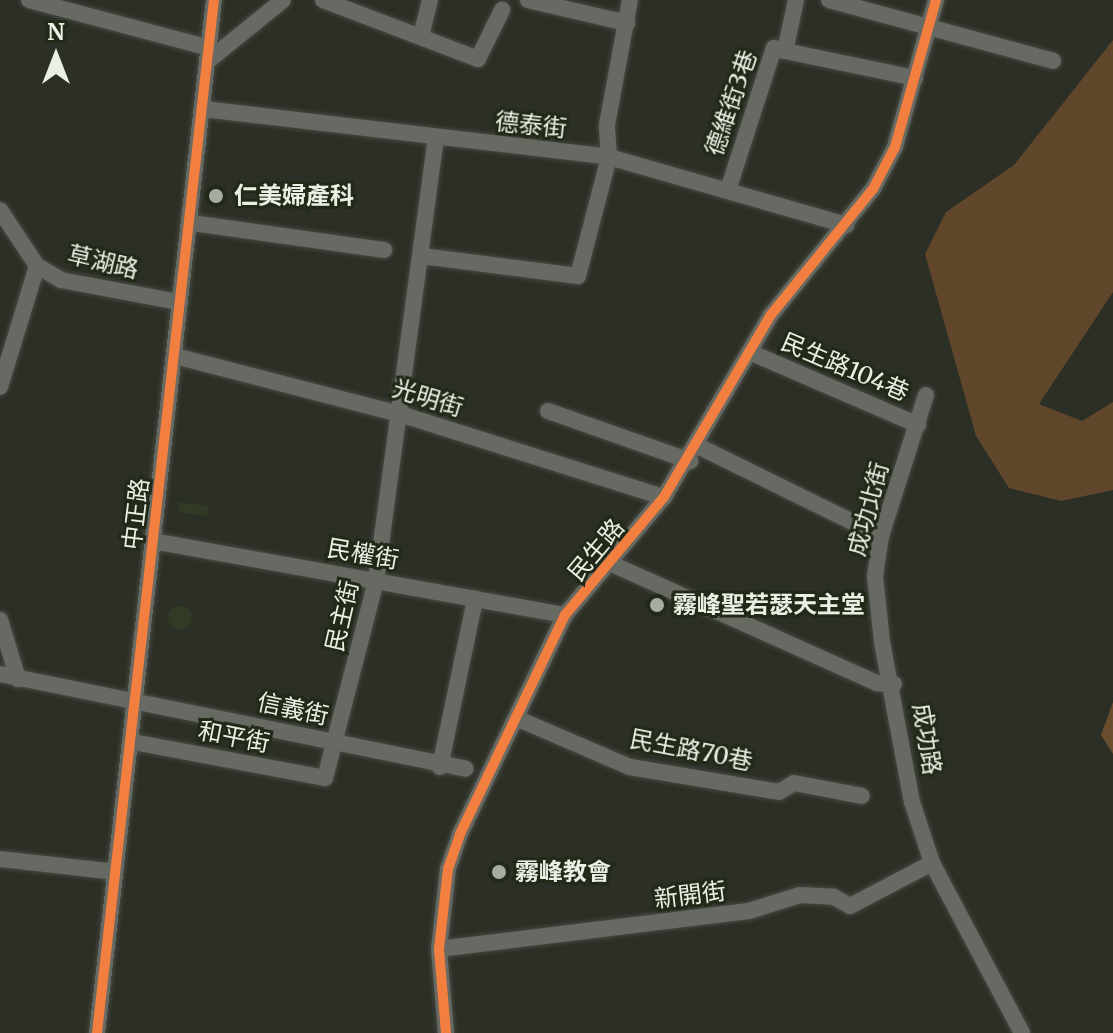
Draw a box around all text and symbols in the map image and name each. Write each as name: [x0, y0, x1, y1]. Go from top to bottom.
north arrow: [16, 16, 96, 96]
text: N: [47, 18, 65, 46]
street label: 德維街3巷: [700, 46, 762, 160]
street label: 德泰街: [494, 107, 568, 143]
place label: 仁美婦產科: [234, 182, 354, 210]
marker: 仁美婦產科: [205, 185, 227, 207]
street label: 草湖路: [65, 240, 141, 284]
street label: 民生路104巷: [777, 327, 913, 407]
street label: 光明街: [389, 374, 467, 422]
street label: 成功北街: [842, 459, 894, 559]
street label: 中正路: [117, 477, 155, 551]
street label: 民生路: [562, 513, 630, 587]
street label: 民權街: [325, 534, 401, 574]
street label: 民主街: [320, 578, 364, 654]
place label: 霧峰聖若瑟天主堂: [673, 591, 865, 619]
marker: 霧峰聖若瑟天主堂: [648, 596, 666, 614]
street label: 信義街: [255, 687, 331, 731]
street label: 成功路: [907, 701, 947, 777]
street label: 和平街: [196, 716, 272, 758]
street label: 民生路70巷: [627, 724, 755, 776]
place label: 霧峰教會: [515, 858, 611, 886]
marker: 霧峰教會: [490, 863, 508, 881]
street label: 新開街: [653, 876, 727, 914]

